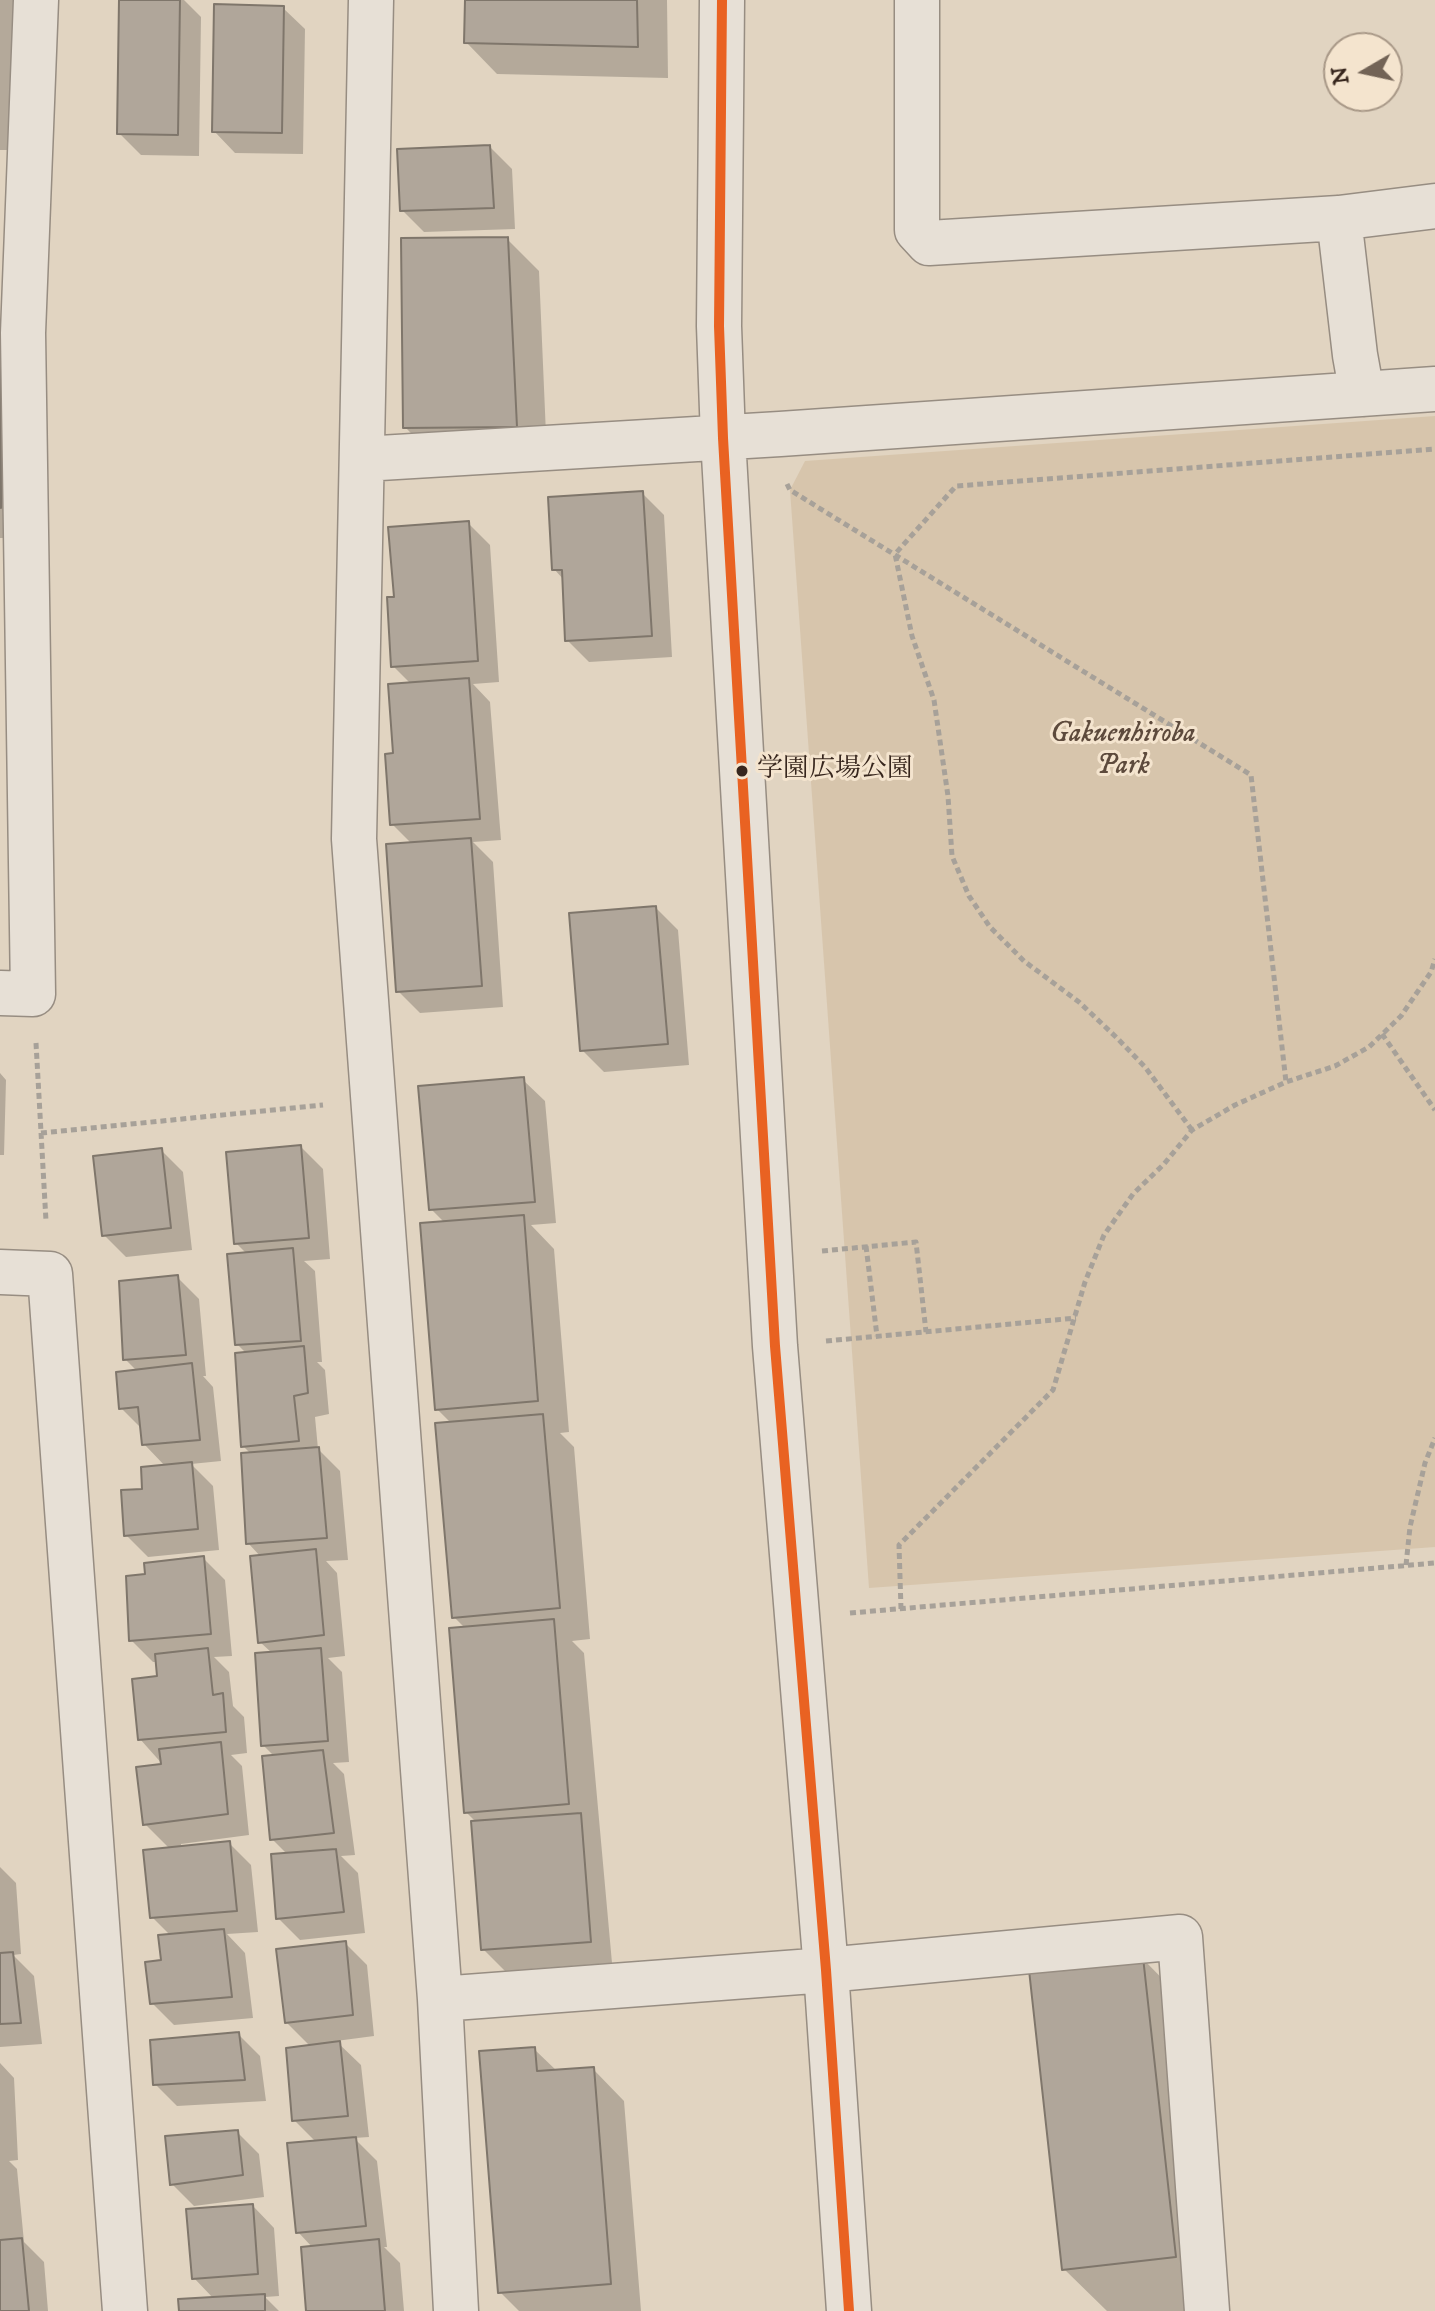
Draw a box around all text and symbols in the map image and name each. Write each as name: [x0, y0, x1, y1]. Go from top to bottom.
north arrow: [1323, 32, 1403, 112]
text: N: [1326, 64, 1356, 87]
park label: Gakuenhiroba Park: [1050, 718, 1196, 784]
place label: 学園広場公園: [757, 755, 913, 787]
marker: 学園広場公園: [734, 763, 750, 779]

